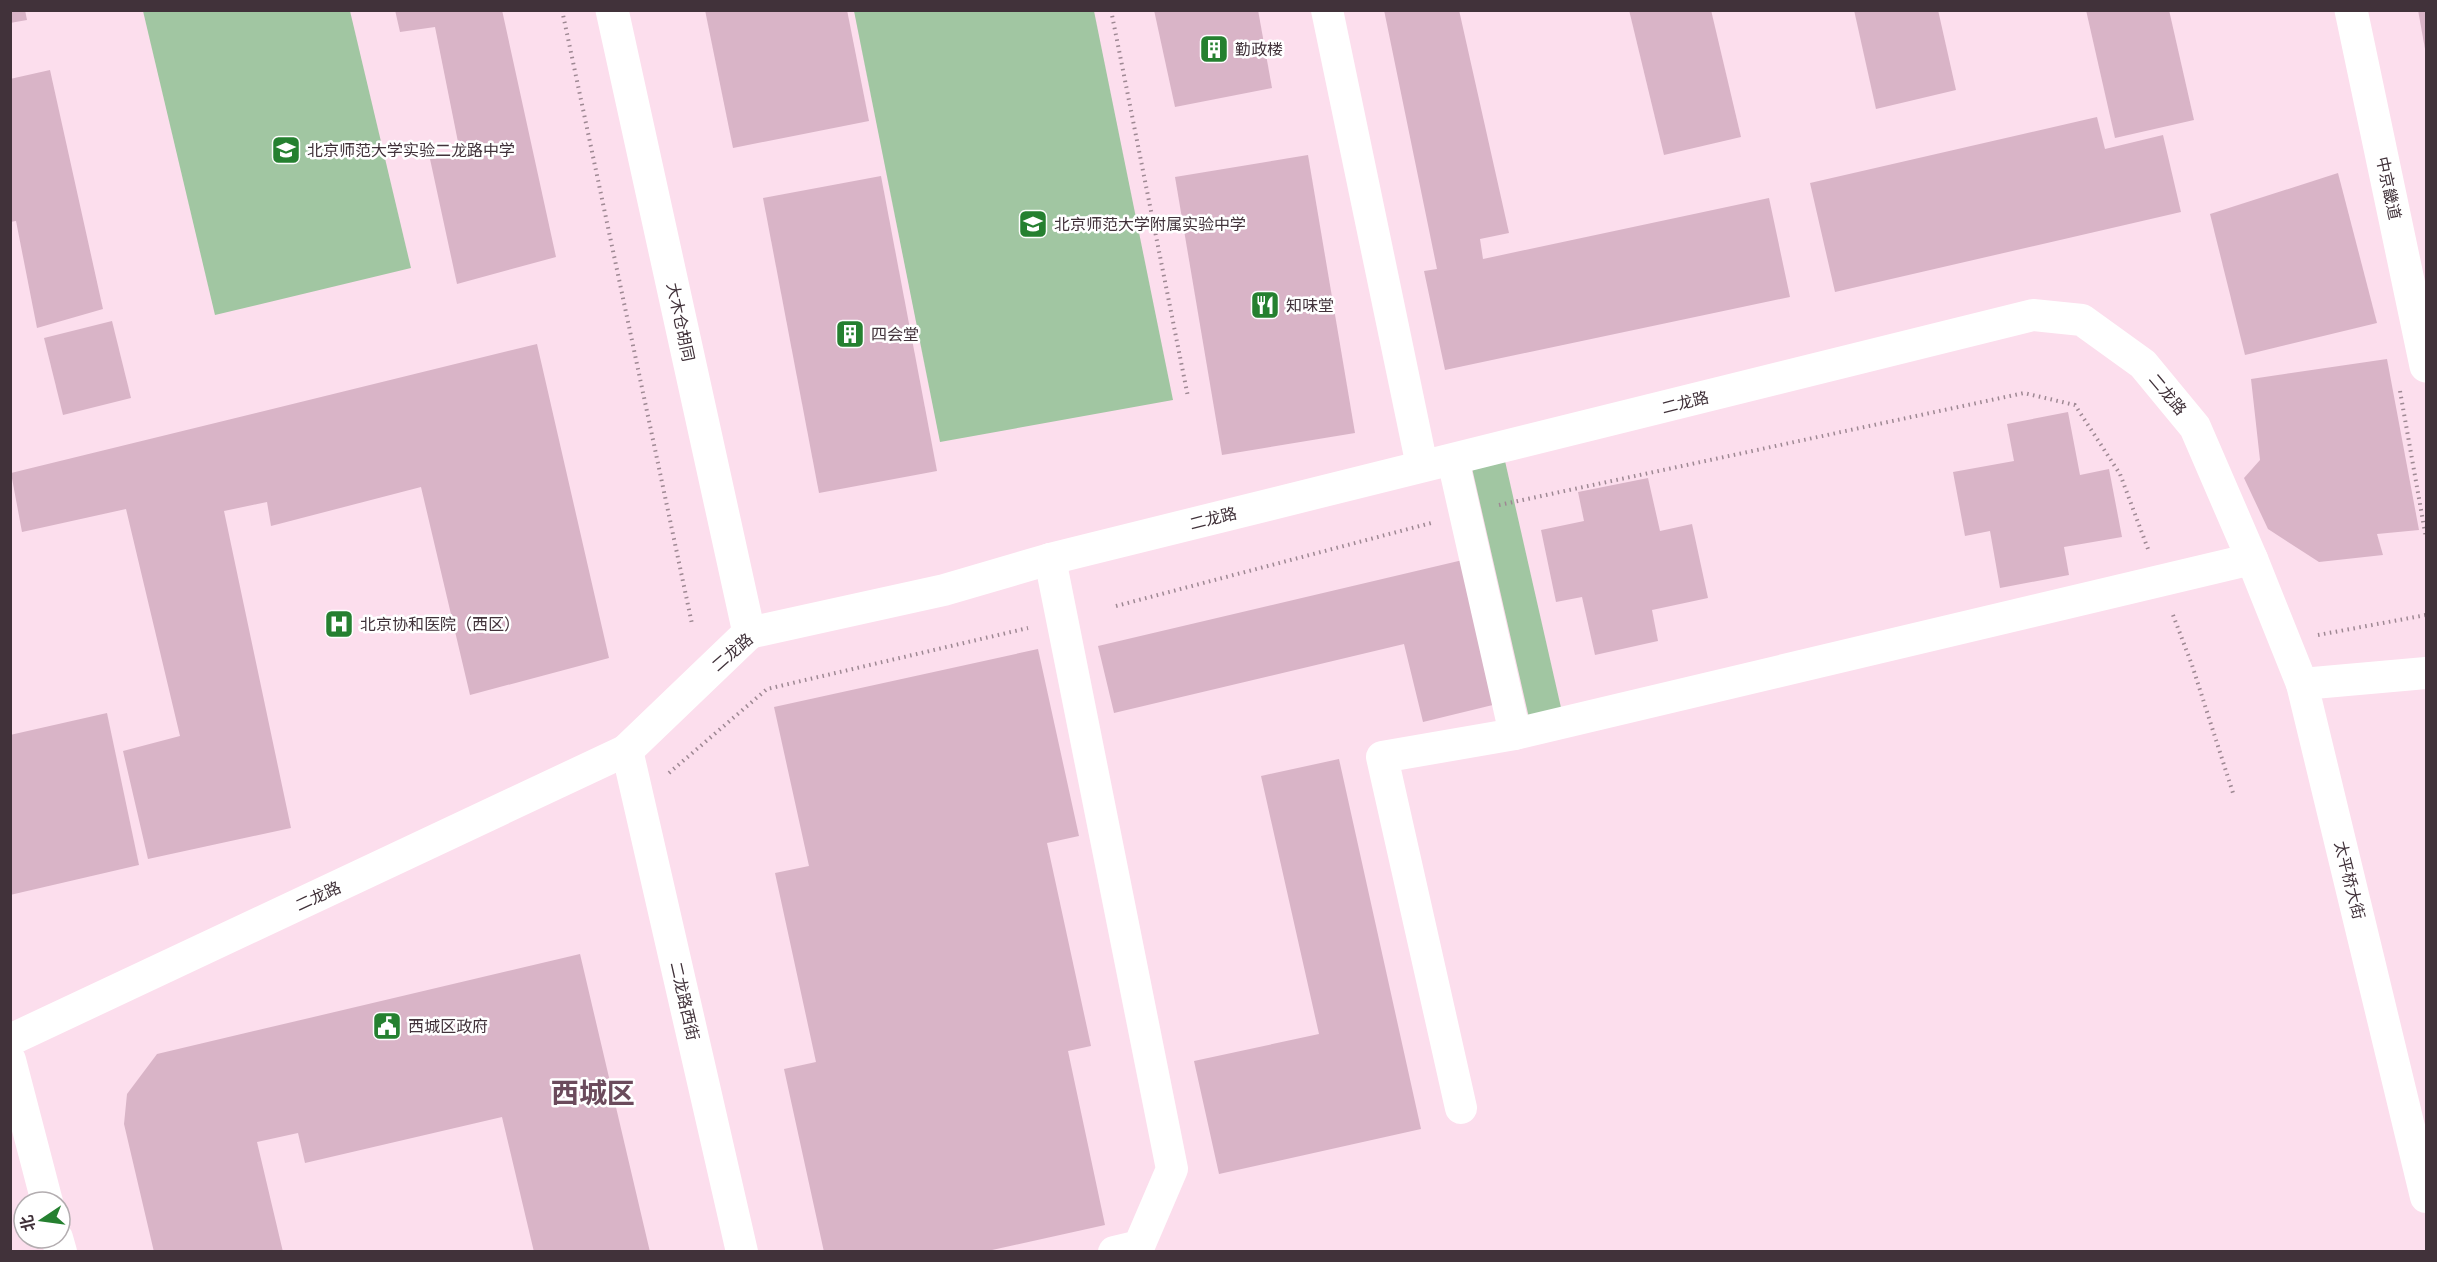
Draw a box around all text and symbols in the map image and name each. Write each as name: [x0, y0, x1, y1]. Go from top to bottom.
building icon: 勤政楼: [1198, 33, 1230, 65]
place label: 勤政楼: [1235, 39, 1283, 61]
school or university icon: 北京师范大学实验二龙路中学: [270, 134, 302, 166]
place label: 北京师范大学实验二龙路中学: [307, 140, 515, 162]
street label: 中京畿道: [2371, 155, 2405, 222]
school or university icon: 北京师范大学附属实验中学: [1017, 208, 1049, 240]
place label: 北京师范大学附属实验中学: [1054, 214, 1246, 236]
street label: 大木仓胡同: [661, 281, 699, 364]
restaurant icon: 知味堂: [1249, 289, 1281, 321]
place label: 知味堂: [1286, 295, 1334, 317]
building icon: 四会堂: [834, 318, 866, 350]
place label: 四会堂: [871, 324, 919, 346]
street label: 二龙路: [2143, 369, 2191, 420]
street label: 二龙路: [1659, 386, 1711, 419]
street label: 二龙路: [1187, 502, 1239, 535]
hospital icon: 北京协和医院（西区）: [323, 608, 355, 640]
place label: 北京协和医院（西区）: [360, 614, 520, 636]
street label: 二龙路: [707, 629, 758, 677]
street label: 太平桥大街: [2329, 839, 2369, 922]
street label: 二龙路: [292, 877, 345, 917]
street label: 二龙路西街: [664, 960, 704, 1043]
public building icon: 西城区政府: [371, 1010, 403, 1042]
place label: 西城区政府: [408, 1016, 488, 1038]
district label: 西城区: [551, 1075, 635, 1113]
north arrow: [12, 1190, 72, 1250]
text: 北: [16, 1213, 41, 1233]

